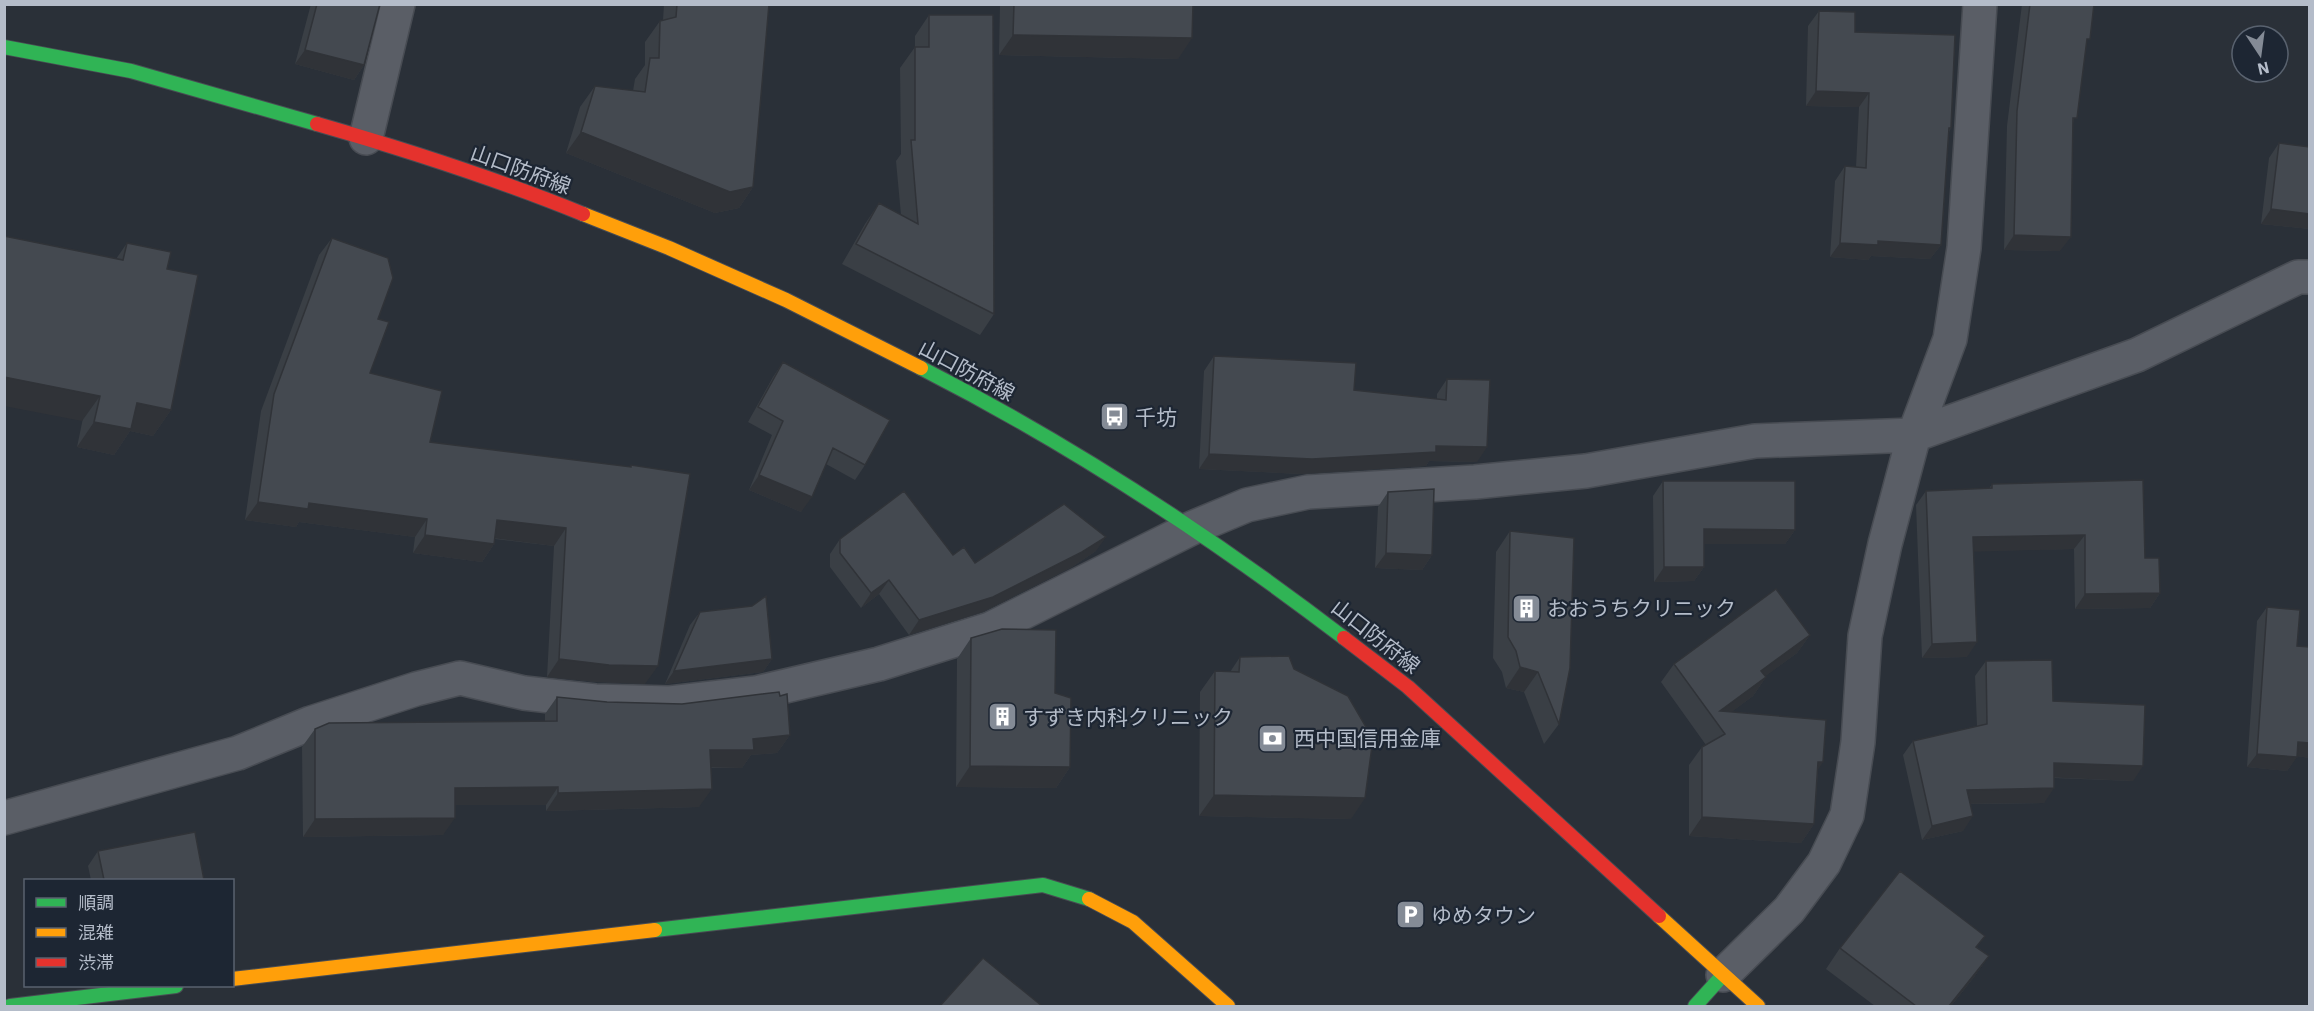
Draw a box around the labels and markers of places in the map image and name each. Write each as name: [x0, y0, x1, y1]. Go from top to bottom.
bus stop icon: 千坊: [1098, 401, 1130, 433]
place label: 千坊: [1135, 403, 1177, 431]
building icon: おおうちクリニック: [1510, 592, 1542, 624]
place label: おおうちクリニック: [1547, 594, 1736, 622]
building icon: すずき内科クリニック: [986, 701, 1018, 733]
place label: すずき内科クリニック: [1023, 703, 1233, 731]
bank icon: 西中国信用金庫: [1257, 722, 1289, 754]
place label: 西中国信用金庫: [1294, 724, 1441, 752]
parking icon: ゆめタウン: [1394, 899, 1426, 931]
place label: ゆめタウン: [1431, 901, 1536, 929]

